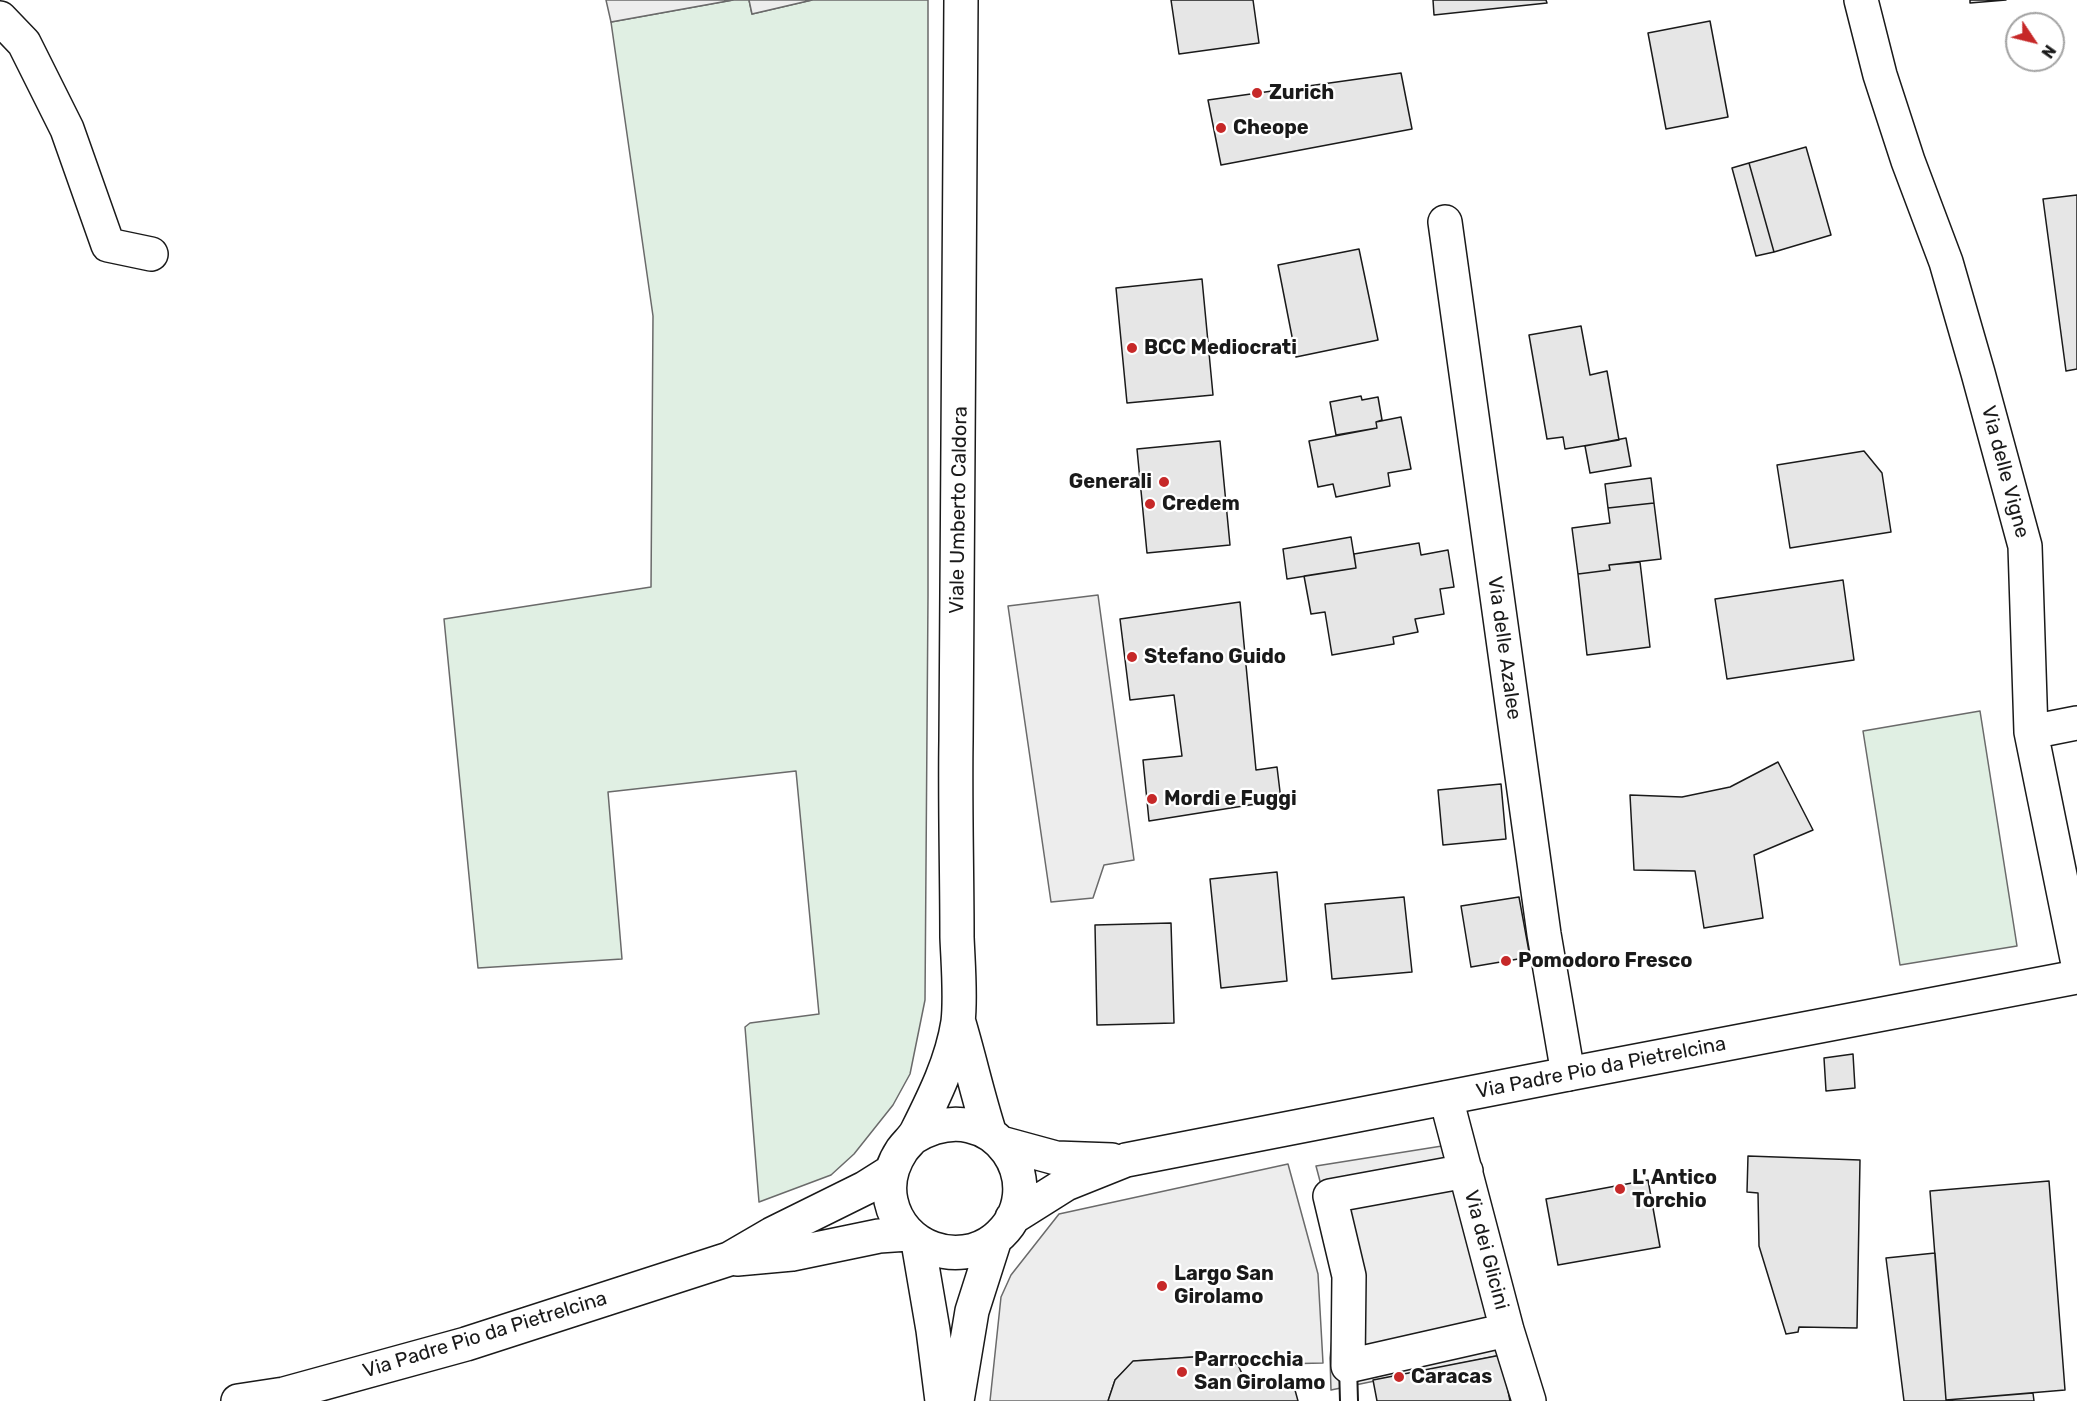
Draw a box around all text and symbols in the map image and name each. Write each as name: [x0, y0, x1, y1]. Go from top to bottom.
north arrow: [2005, 12, 2065, 72]
text: N: [2037, 41, 2060, 62]
place label: Zurich: [1269, 81, 1334, 105]
marker: Zurich: [1250, 86, 1264, 100]
place label: Cheope: [1233, 116, 1309, 140]
marker: Cheope: [1214, 121, 1228, 135]
place label: BCC Mediocrati: [1144, 336, 1297, 360]
marker: BCC Mediocrati: [1125, 341, 1139, 355]
street label: Via delle Vigne: [1976, 403, 2034, 541]
street label: Viale Umberto Caldora: [945, 406, 973, 614]
place label: Generali: [1069, 470, 1152, 494]
marker: Generali: [1157, 475, 1171, 489]
place label: Credem: [1162, 492, 1240, 516]
marker: Credem: [1143, 497, 1157, 511]
street label: Via delle Azalee: [1482, 575, 1526, 721]
place label: Stefano Guido: [1144, 645, 1286, 669]
marker: Stefano Guido: [1125, 650, 1139, 664]
place label: Mordi e Fuggi: [1164, 787, 1297, 811]
marker: Mordi e Fuggi: [1145, 792, 1159, 806]
place label: Pomodoro Fresco: [1518, 949, 1693, 973]
marker: Pomodoro Fresco: [1499, 954, 1513, 968]
street label: Via Padre Pio da Pietrelcina: [1474, 1032, 1728, 1104]
place label: L' Antico Torchio: [1632, 1166, 1717, 1213]
marker: L' Antico Torchio: [1613, 1182, 1627, 1196]
street label: Via dei Glicini: [1459, 1188, 1513, 1312]
place label: Largo San Girolamo: [1174, 1262, 1274, 1309]
marker: Largo San Girolamo: [1155, 1279, 1169, 1293]
street label: Via Padre Pio da Pietrelcina: [360, 1286, 610, 1384]
place label: Parrocchia San Girolamo: [1194, 1348, 1326, 1395]
marker: Parrocchia San Girolamo: [1175, 1365, 1189, 1379]
place label: Caracas: [1411, 1365, 1492, 1389]
marker: Caracas: [1392, 1370, 1406, 1384]

